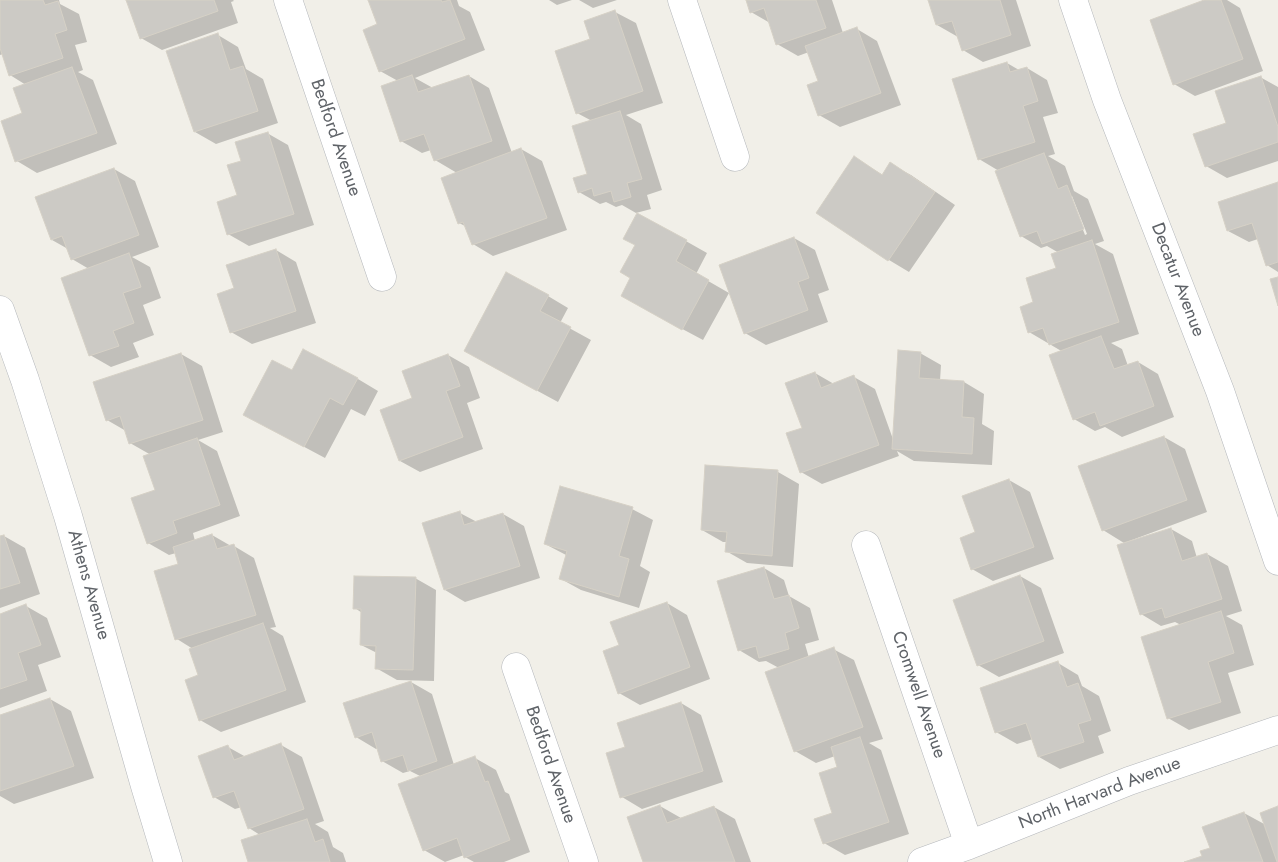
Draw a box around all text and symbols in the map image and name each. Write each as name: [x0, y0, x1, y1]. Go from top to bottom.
street label: Bedford Avenue: [305, 77, 365, 199]
street label: Decatur Avenue: [1145, 220, 1209, 340]
street label: Athens Avenue: [62, 528, 114, 642]
street label: Cromwell Avenue: [886, 629, 950, 761]
street label: Bedford Avenue: [520, 704, 580, 826]
street label: North Harvard Avenue: [1016, 753, 1184, 835]

